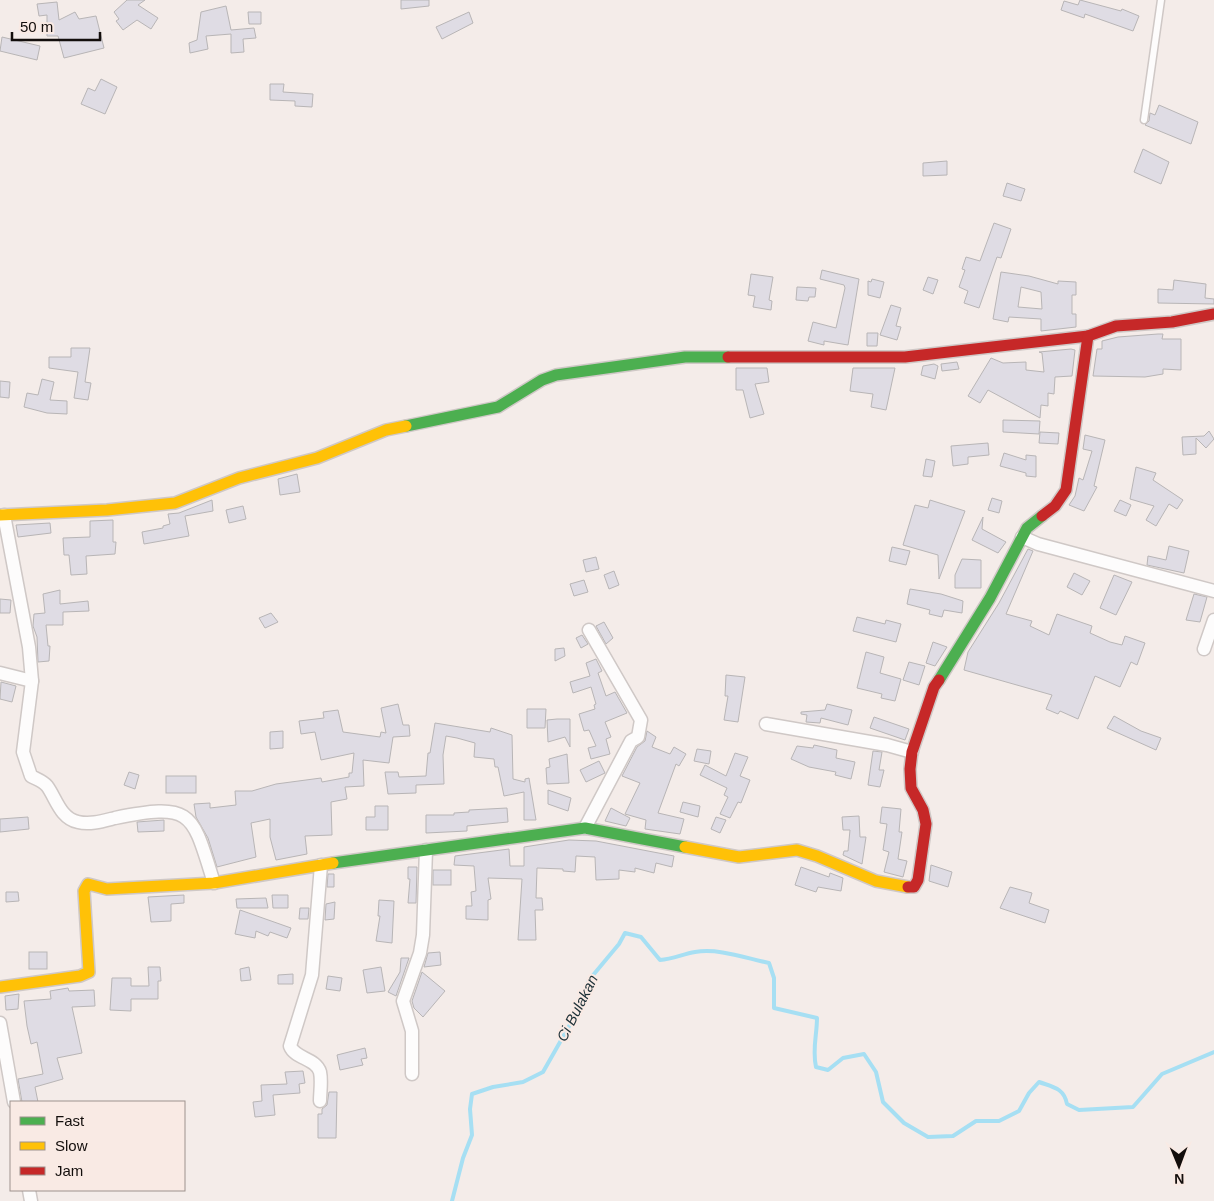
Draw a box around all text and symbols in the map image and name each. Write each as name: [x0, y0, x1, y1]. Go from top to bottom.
scale bar: [12, 10, 100, 42]
text: 50 m: [20, 18, 53, 35]
water label: Ci Bulakan: [553, 972, 601, 1044]
legend: [10, 1101, 185, 1191]
text: Fast: [55, 1112, 85, 1129]
text: Slow: [55, 1137, 88, 1154]
north arrow: [1154, 1141, 1204, 1191]
text: Jam: [55, 1162, 83, 1179]
text: N: [1174, 1171, 1184, 1187]

